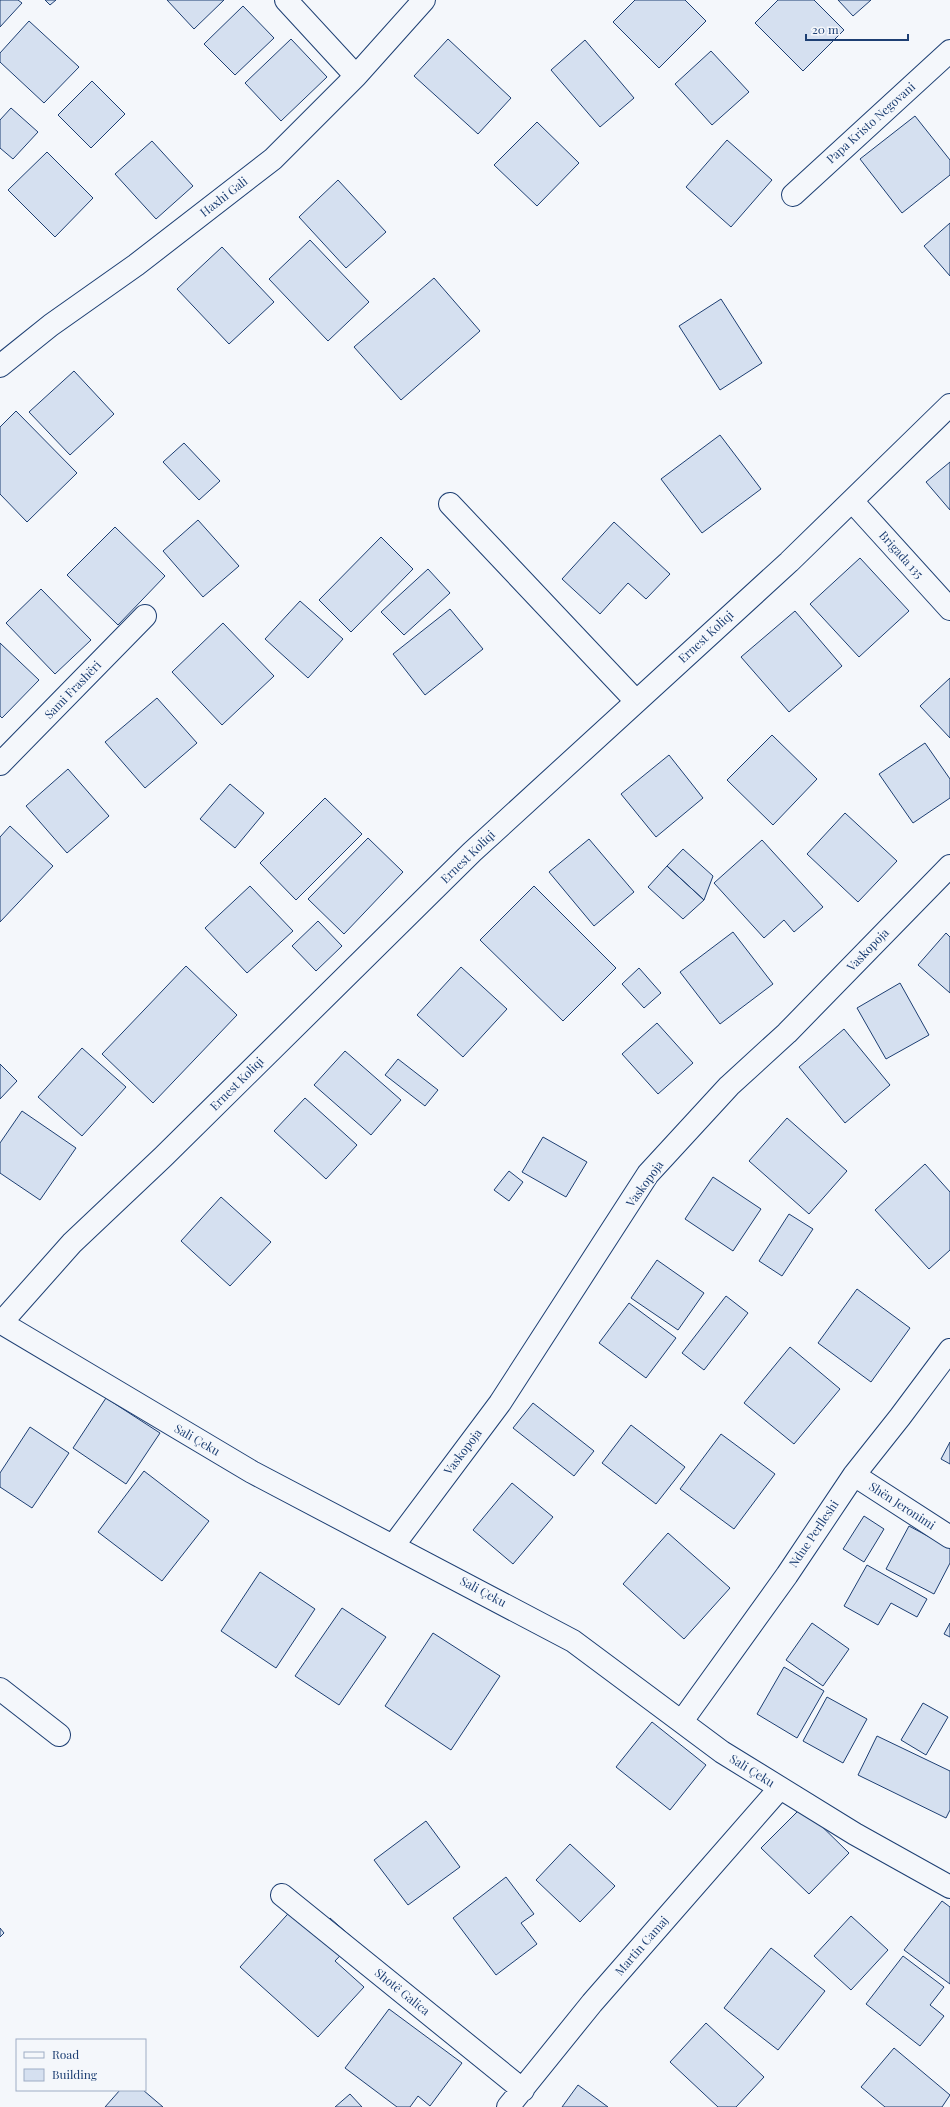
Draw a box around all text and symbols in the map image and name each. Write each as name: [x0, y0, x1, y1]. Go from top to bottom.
scale bar: [806, 16, 908, 42]
text: 20 m: [812, 21, 839, 37]
street label: Papa Kristo Negovani: [823, 78, 918, 166]
street label: Haxhi Gali: [196, 172, 251, 220]
street label: Brigada 135: [876, 527, 927, 582]
street label: Ernest Koliqi: [674, 606, 737, 666]
street label: Sami Frashëri: [40, 656, 104, 722]
street label: Ernest Koliqi: [437, 826, 498, 886]
street label: Vaskopoja: [842, 924, 892, 975]
street label: Ernest Koliqi: [206, 1053, 267, 1114]
street label: Vaskopoja: [621, 1157, 666, 1211]
street label: Sali Çeku: [172, 1420, 223, 1459]
street label: Vaskopoja: [439, 1425, 485, 1478]
street label: Shën Jeronimi: [866, 1478, 939, 1533]
street label: Ndue Perlleshi: [785, 1496, 842, 1570]
street label: Sali Çeku: [458, 1572, 509, 1610]
street label: Sali Çeku: [727, 1750, 778, 1790]
street label: Martin Camaj: [611, 1912, 671, 1978]
street label: Shotë Galica: [372, 1964, 434, 2018]
legend: [16, 2039, 146, 2091]
text: Road: [52, 2046, 79, 2062]
text: Building: [52, 2066, 98, 2082]

